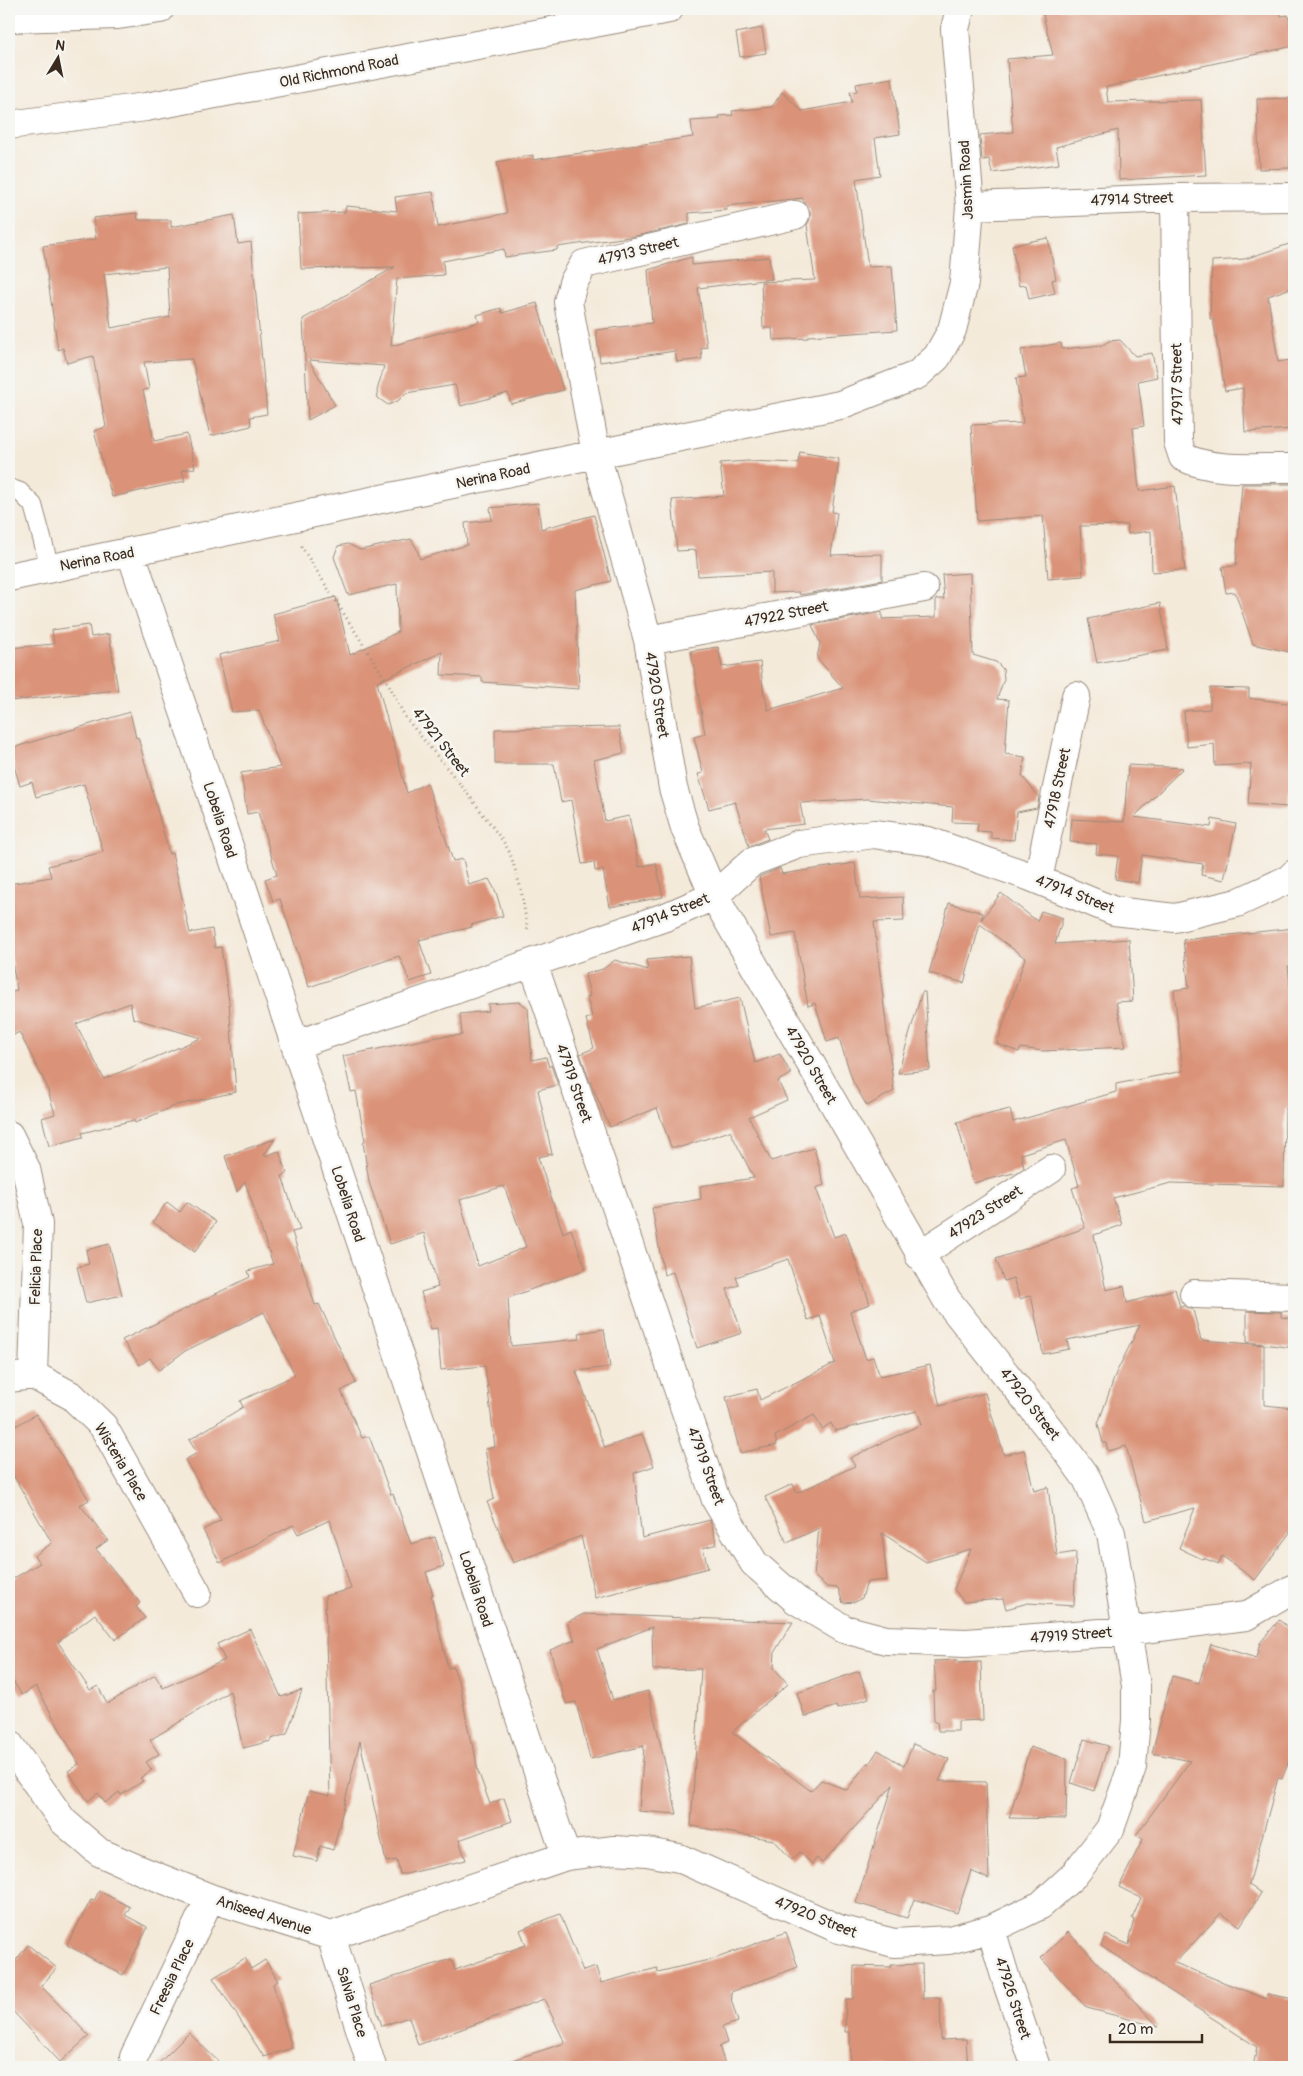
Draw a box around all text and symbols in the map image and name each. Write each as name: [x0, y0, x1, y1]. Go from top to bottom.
north arrow: [32, 32, 82, 82]
text: N: [54, 36, 66, 55]
street label: Old Richmond Road: [278, 51, 400, 92]
street label: Jasmin Road: [955, 140, 978, 220]
street label: 47914 Street: [1090, 189, 1175, 210]
street label: 47913 Street: [596, 233, 681, 270]
street label: 47917 Street: [1167, 342, 1188, 425]
street label: Nerina Road: [454, 459, 532, 494]
street label: Nerina Road: [58, 543, 136, 576]
street label: 47922 Street: [743, 597, 831, 632]
street label: 47920 Street: [640, 651, 673, 740]
street label: 47921 Street: [408, 704, 474, 781]
street label: 47918 Street: [1040, 745, 1075, 830]
street label: Lobelia Road: [198, 780, 241, 861]
street label: 47914 Street: [1033, 871, 1118, 919]
street label: 47914 Street: [628, 889, 713, 938]
street label: 47920 Street: [781, 1023, 841, 1108]
street label: 47919 Street: [551, 1041, 596, 1126]
street label: Lobelia Road: [326, 1164, 369, 1245]
street label: 47923 Street: [945, 1181, 1027, 1243]
street label: Felicia Place: [26, 1228, 47, 1306]
street label: 47920 Street: [995, 1364, 1064, 1445]
street label: Wisteria Place: [90, 1420, 152, 1505]
street label: 47919 Street: [683, 1424, 729, 1509]
street label: Lobelia Road: [454, 1549, 497, 1630]
street label: 47919 Street: [1030, 1623, 1113, 1648]
street label: Aniseed Avenue: [214, 1891, 314, 1940]
street label: 47920 Street: [772, 1892, 861, 1943]
street label: Freesia Place: [146, 1936, 199, 2018]
street label: 47926 Street: [990, 1955, 1035, 2043]
street label: Salvia Place: [332, 1965, 371, 2040]
scale bar: [1110, 2011, 1203, 2043]
text: 20 m: [1118, 2020, 1153, 2039]

